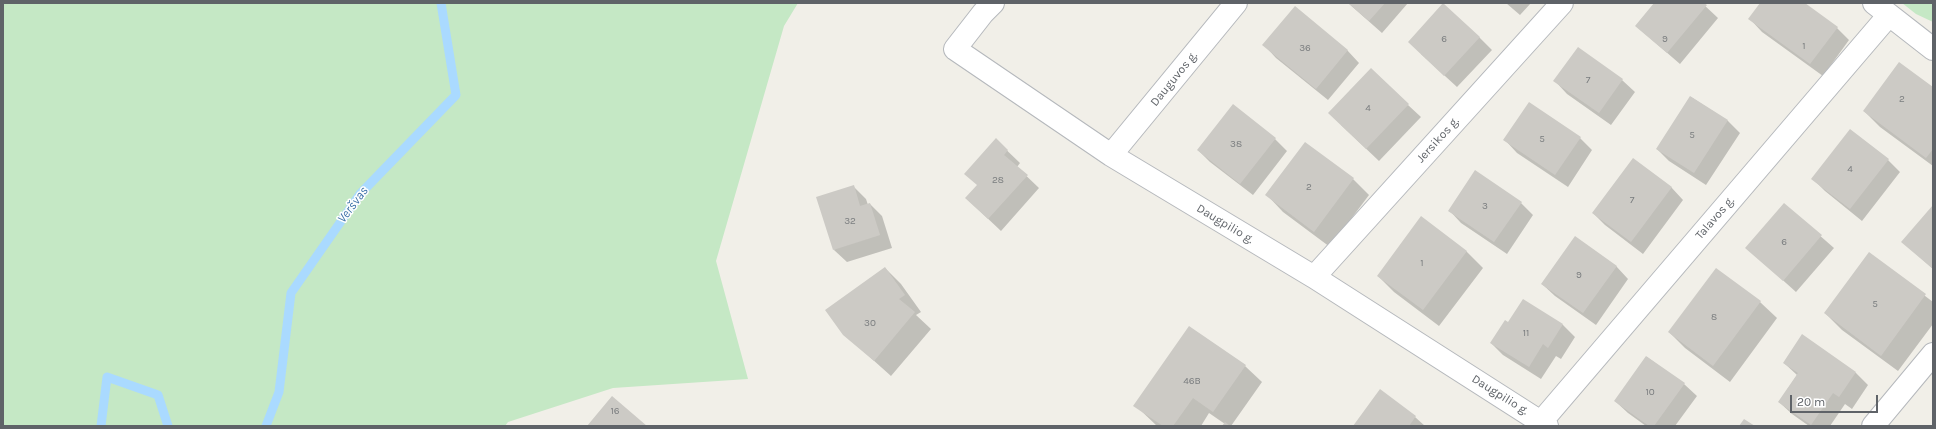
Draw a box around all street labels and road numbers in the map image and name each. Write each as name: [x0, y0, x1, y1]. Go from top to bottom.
street label: Dauguvos g.: [1147, 49, 1201, 109]
street label: Jersikos g.: [1414, 114, 1462, 166]
street label: Talavos g.: [1692, 194, 1738, 242]
street label: Daugpilio g.: [1194, 201, 1256, 247]
street label: Daugpilio g.: [1469, 372, 1531, 418]

